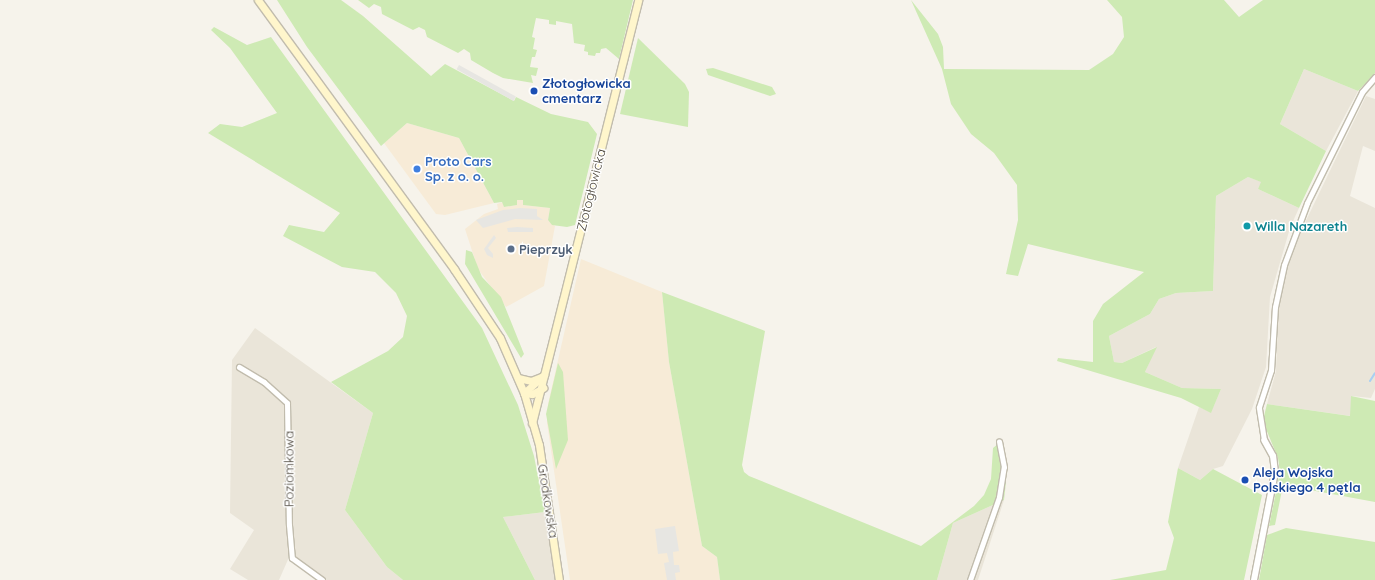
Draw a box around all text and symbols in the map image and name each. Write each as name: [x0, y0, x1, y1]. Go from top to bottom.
place label: Złotogłowicka cmentarz: [542, 76, 631, 107]
marker: Złotogłowicka cmentarz: [529, 86, 539, 96]
street label: Złotogłowicka: [573, 147, 609, 233]
place label: Proto Cars Sp. z o. o.: [425, 154, 492, 185]
marker: Proto Cars Sp. z o. o.: [412, 164, 422, 174]
place label: Willa Nazareth: [1255, 218, 1347, 234]
marker: Willa Nazareth: [1242, 221, 1252, 231]
place label: Pieprzyk: [519, 241, 573, 257]
marker: Pieprzyk: [506, 244, 516, 254]
street label: Poziomkowa: [281, 431, 297, 507]
street label: Grodkowska: [534, 463, 562, 539]
place label: Aleja Wojska Polskiego 4 pętla: [1253, 465, 1361, 496]
marker: Aleja Wojska Polskiego 4 pętla: [1240, 475, 1250, 485]

